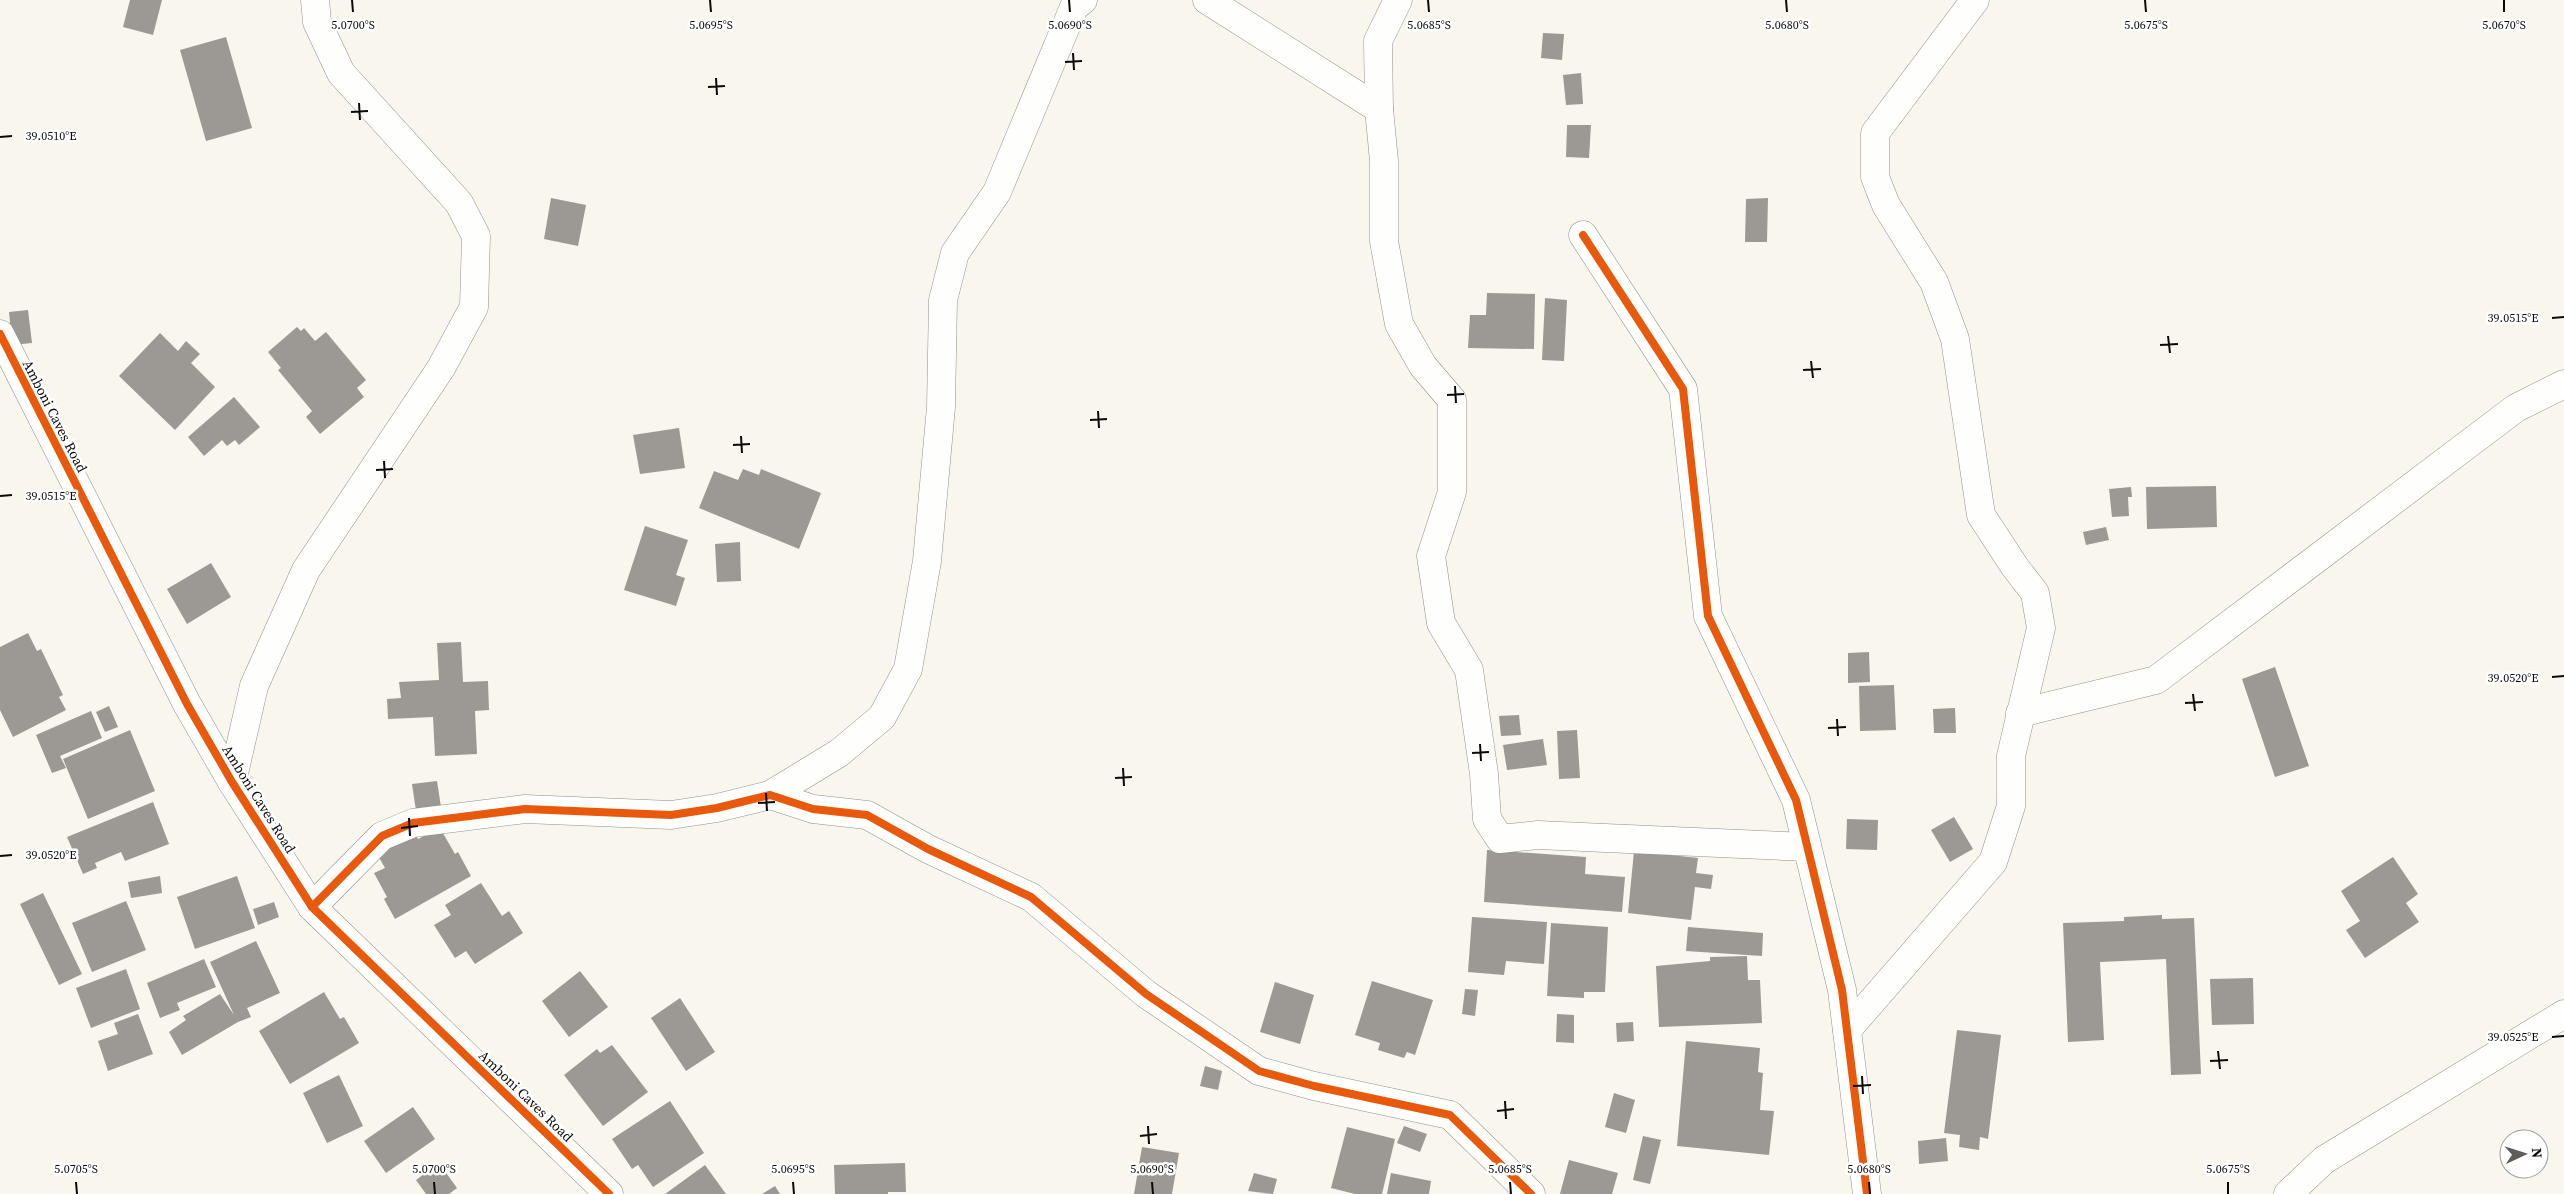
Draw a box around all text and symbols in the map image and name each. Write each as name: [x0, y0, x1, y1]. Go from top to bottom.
text: 5.0700°S: [331, 17, 375, 33]
text: 5.0695°S: [689, 17, 733, 33]
text: 5.0690°S: [1048, 17, 1092, 33]
text: 5.0685°S: [1407, 17, 1451, 33]
text: 5.0680°S: [1765, 17, 1809, 33]
text: 5.0675°S: [2124, 17, 2168, 33]
text: 5.0670°S: [2482, 17, 2526, 33]
text: 39.0510°E: [26, 128, 76, 144]
text: 39.0515°E: [2488, 310, 2538, 326]
street label: Amboni Caves Road: [18, 356, 92, 476]
text: 39.0515°E: [26, 488, 76, 504]
text: 39.0520°E: [2488, 670, 2538, 686]
street label: Amboni Caves Road: [218, 741, 300, 857]
text: 39.0520°E: [26, 847, 76, 863]
text: 39.0525°E: [2488, 1029, 2538, 1045]
street label: Amboni Caves Road: [474, 1046, 578, 1146]
north arrow: [2499, 1129, 2549, 1179]
text: N: [2527, 1147, 2547, 1159]
text: 5.0705°S: [54, 1161, 98, 1177]
text: 5.0700°S: [412, 1161, 456, 1177]
text: 5.0695°S: [771, 1161, 815, 1177]
text: 5.0690°S: [1130, 1161, 1174, 1177]
text: 5.0685°S: [1488, 1161, 1532, 1177]
text: 5.0680°S: [1847, 1161, 1891, 1177]
text: 5.0675°S: [2206, 1161, 2250, 1177]

